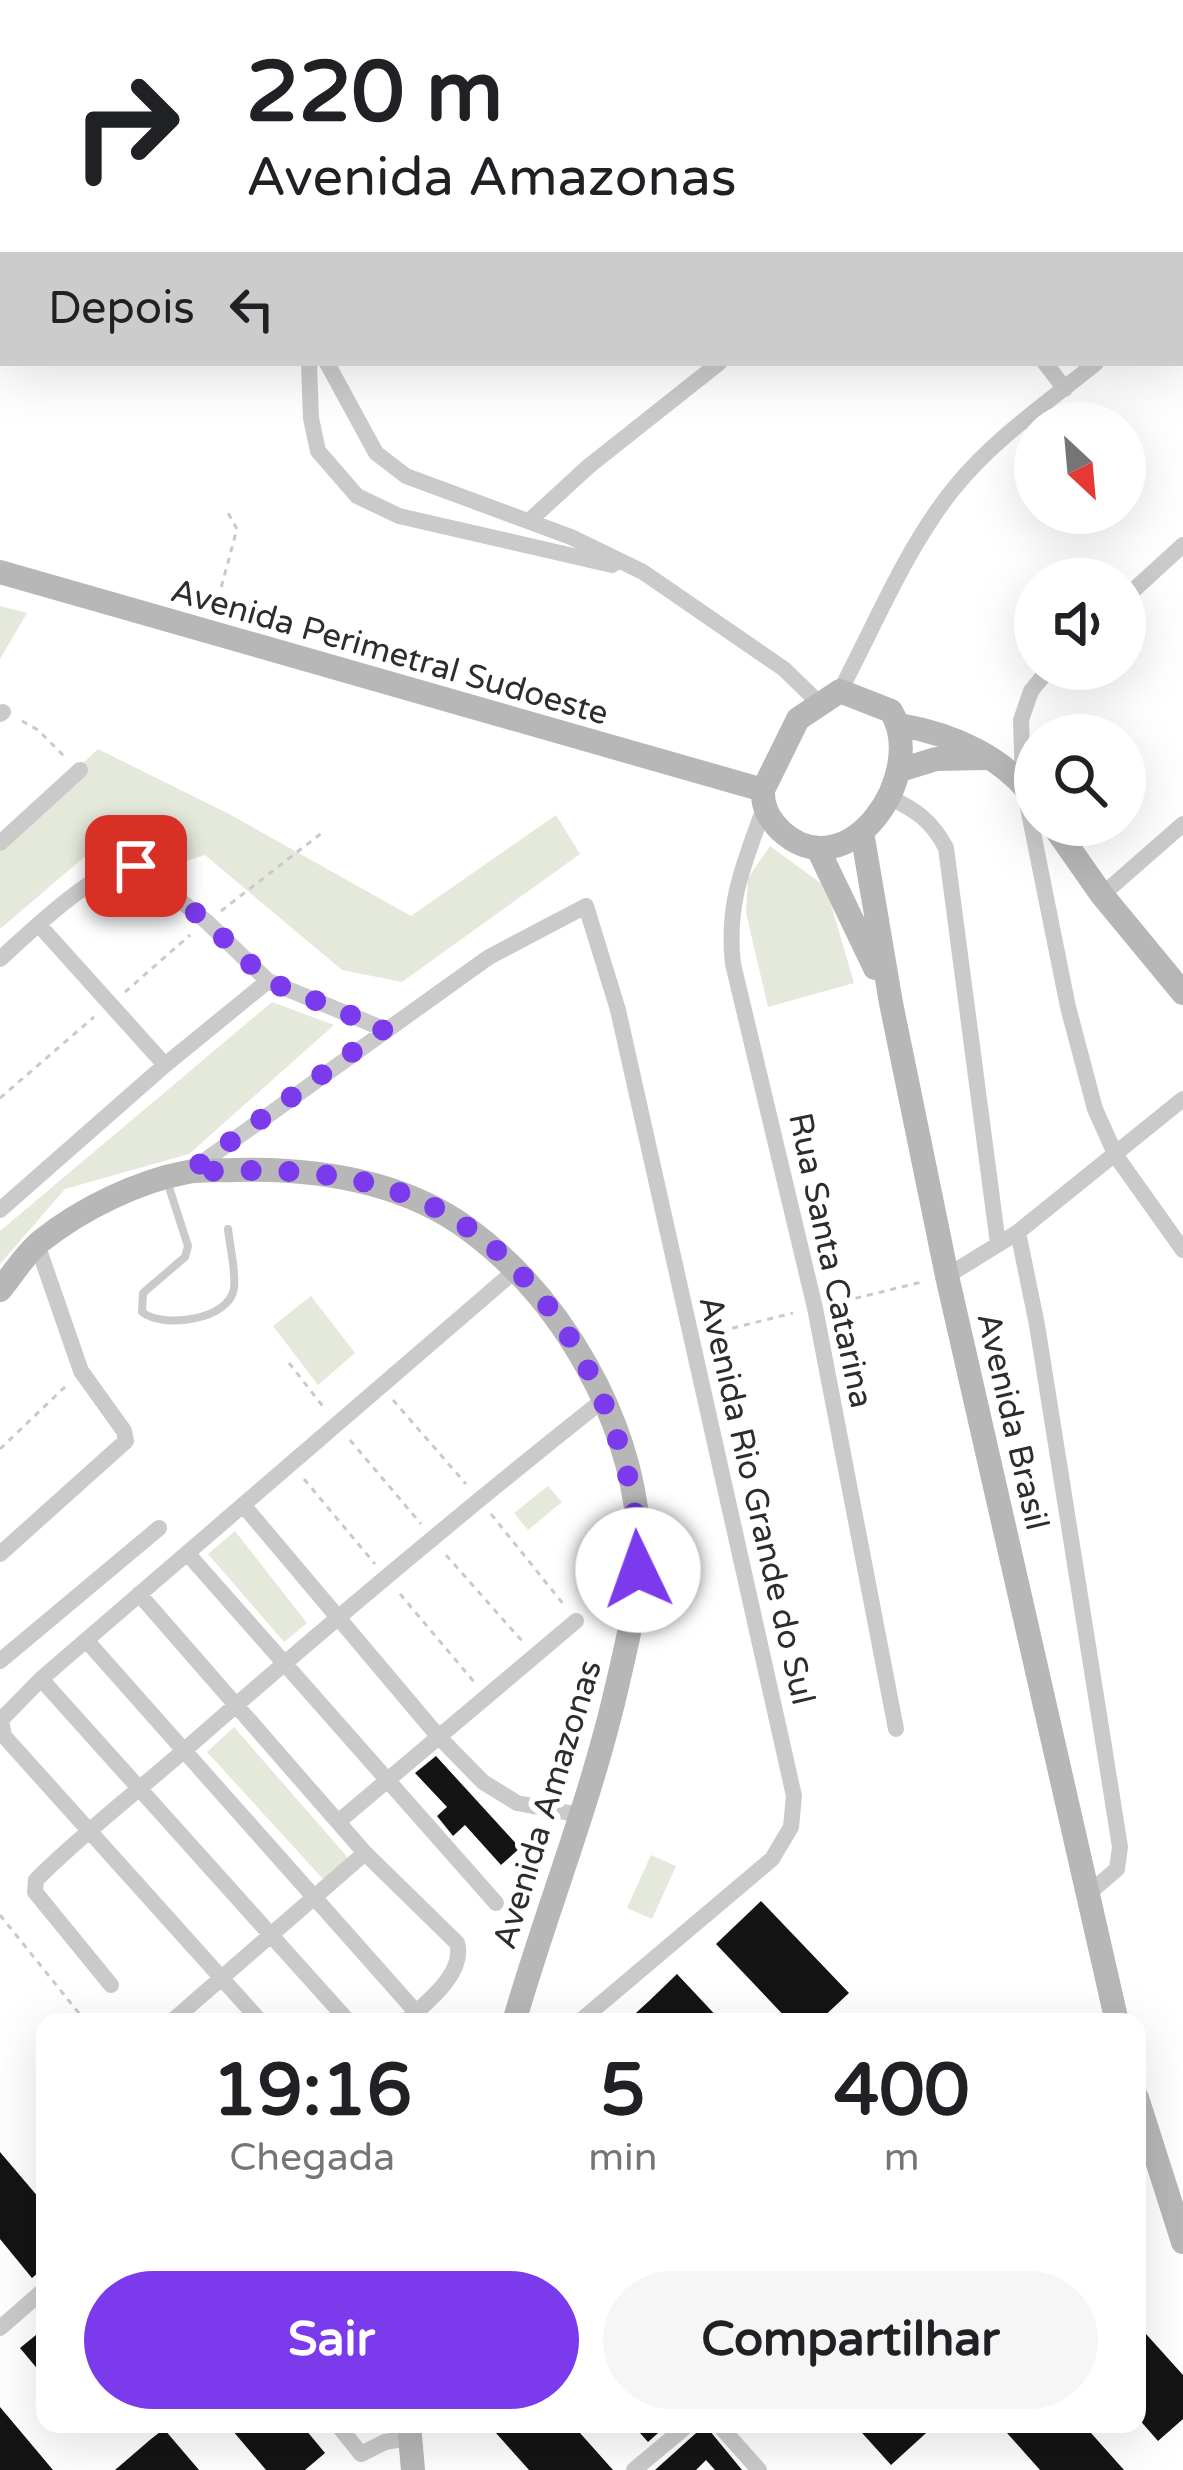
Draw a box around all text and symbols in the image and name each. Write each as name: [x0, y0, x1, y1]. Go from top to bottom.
text: 220 m: [246, 43, 503, 144]
icon: right: [48, 48, 204, 204]
text: Avenida Amazonas: [246, 145, 737, 210]
icon: left: [219, 276, 285, 342]
text: Depois: [48, 282, 195, 336]
north arrow: [1014, 402, 1146, 534]
map controls: [1014, 402, 1146, 846]
button: sound: [1014, 558, 1146, 690]
street label: Avenida Perimetral Sudoeste: [167, 571, 613, 734]
button: search: [1014, 714, 1146, 846]
pin: [85, 815, 187, 917]
icon: arrive: [103, 833, 169, 899]
street label: Rua Santa Catarina: [780, 1109, 881, 1411]
street label: Avenida Rio Grande do Sul: [691, 1292, 823, 1708]
street label: Avenida Brasil: [969, 1309, 1056, 1534]
position arrow: [575, 1507, 701, 1633]
street label: Avenida Amazonas: [485, 1655, 610, 1954]
text: 19:16: [212, 2048, 412, 2135]
text: 5: [600, 2048, 646, 2135]
text: 400: [834, 2048, 970, 2135]
text: Chegada: [229, 2134, 395, 2181]
text: min: [588, 2134, 658, 2181]
text: m: [884, 2134, 920, 2181]
button: Sair: [84, 2271, 579, 2409]
button: Compartilhar: [603, 2271, 1098, 2409]

